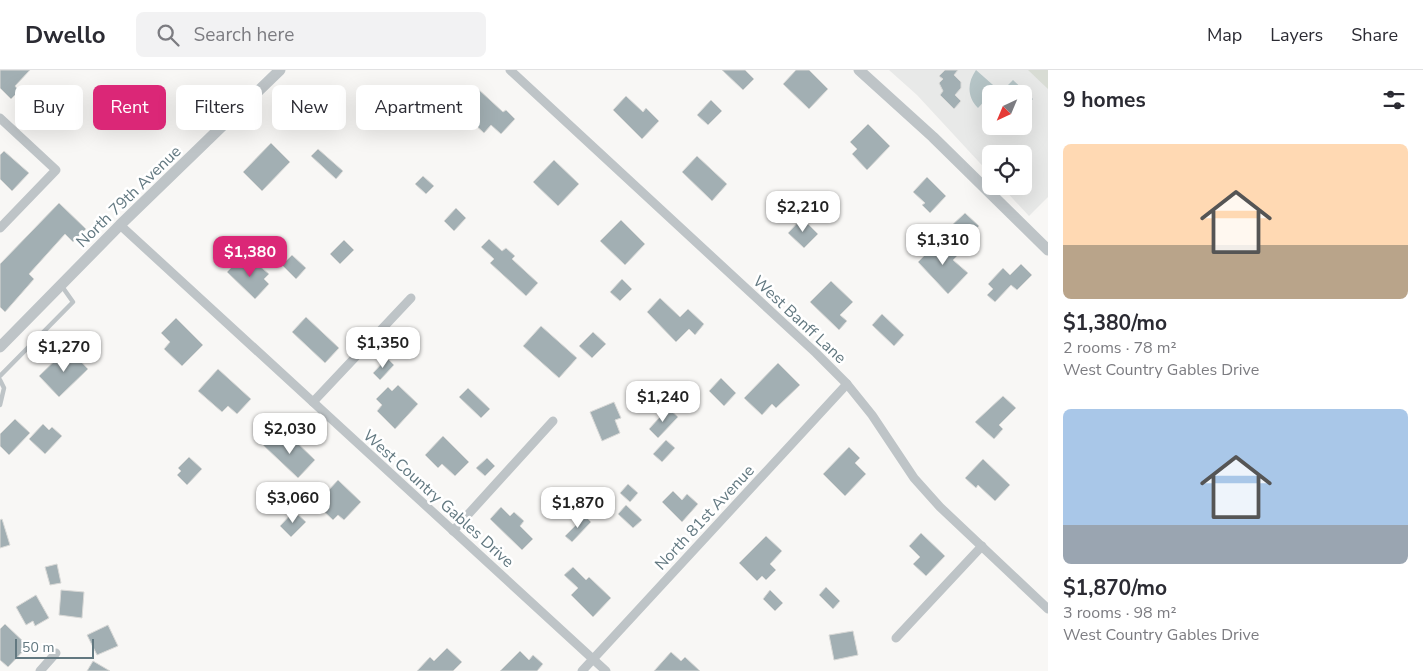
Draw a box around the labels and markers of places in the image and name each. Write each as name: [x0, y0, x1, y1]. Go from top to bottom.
pin: $2,210: [762, 190, 844, 233]
pin: $1,310: [902, 224, 984, 266]
pin: $1,380: [209, 236, 291, 278]
pin: $1,350: [342, 326, 424, 369]
pin: $1,270: [23, 330, 105, 373]
pin: $1,240: [622, 380, 704, 423]
pin: $2,030: [249, 412, 331, 455]
pin: $3,060: [252, 482, 334, 524]
pin: $1,870: [537, 486, 619, 529]

